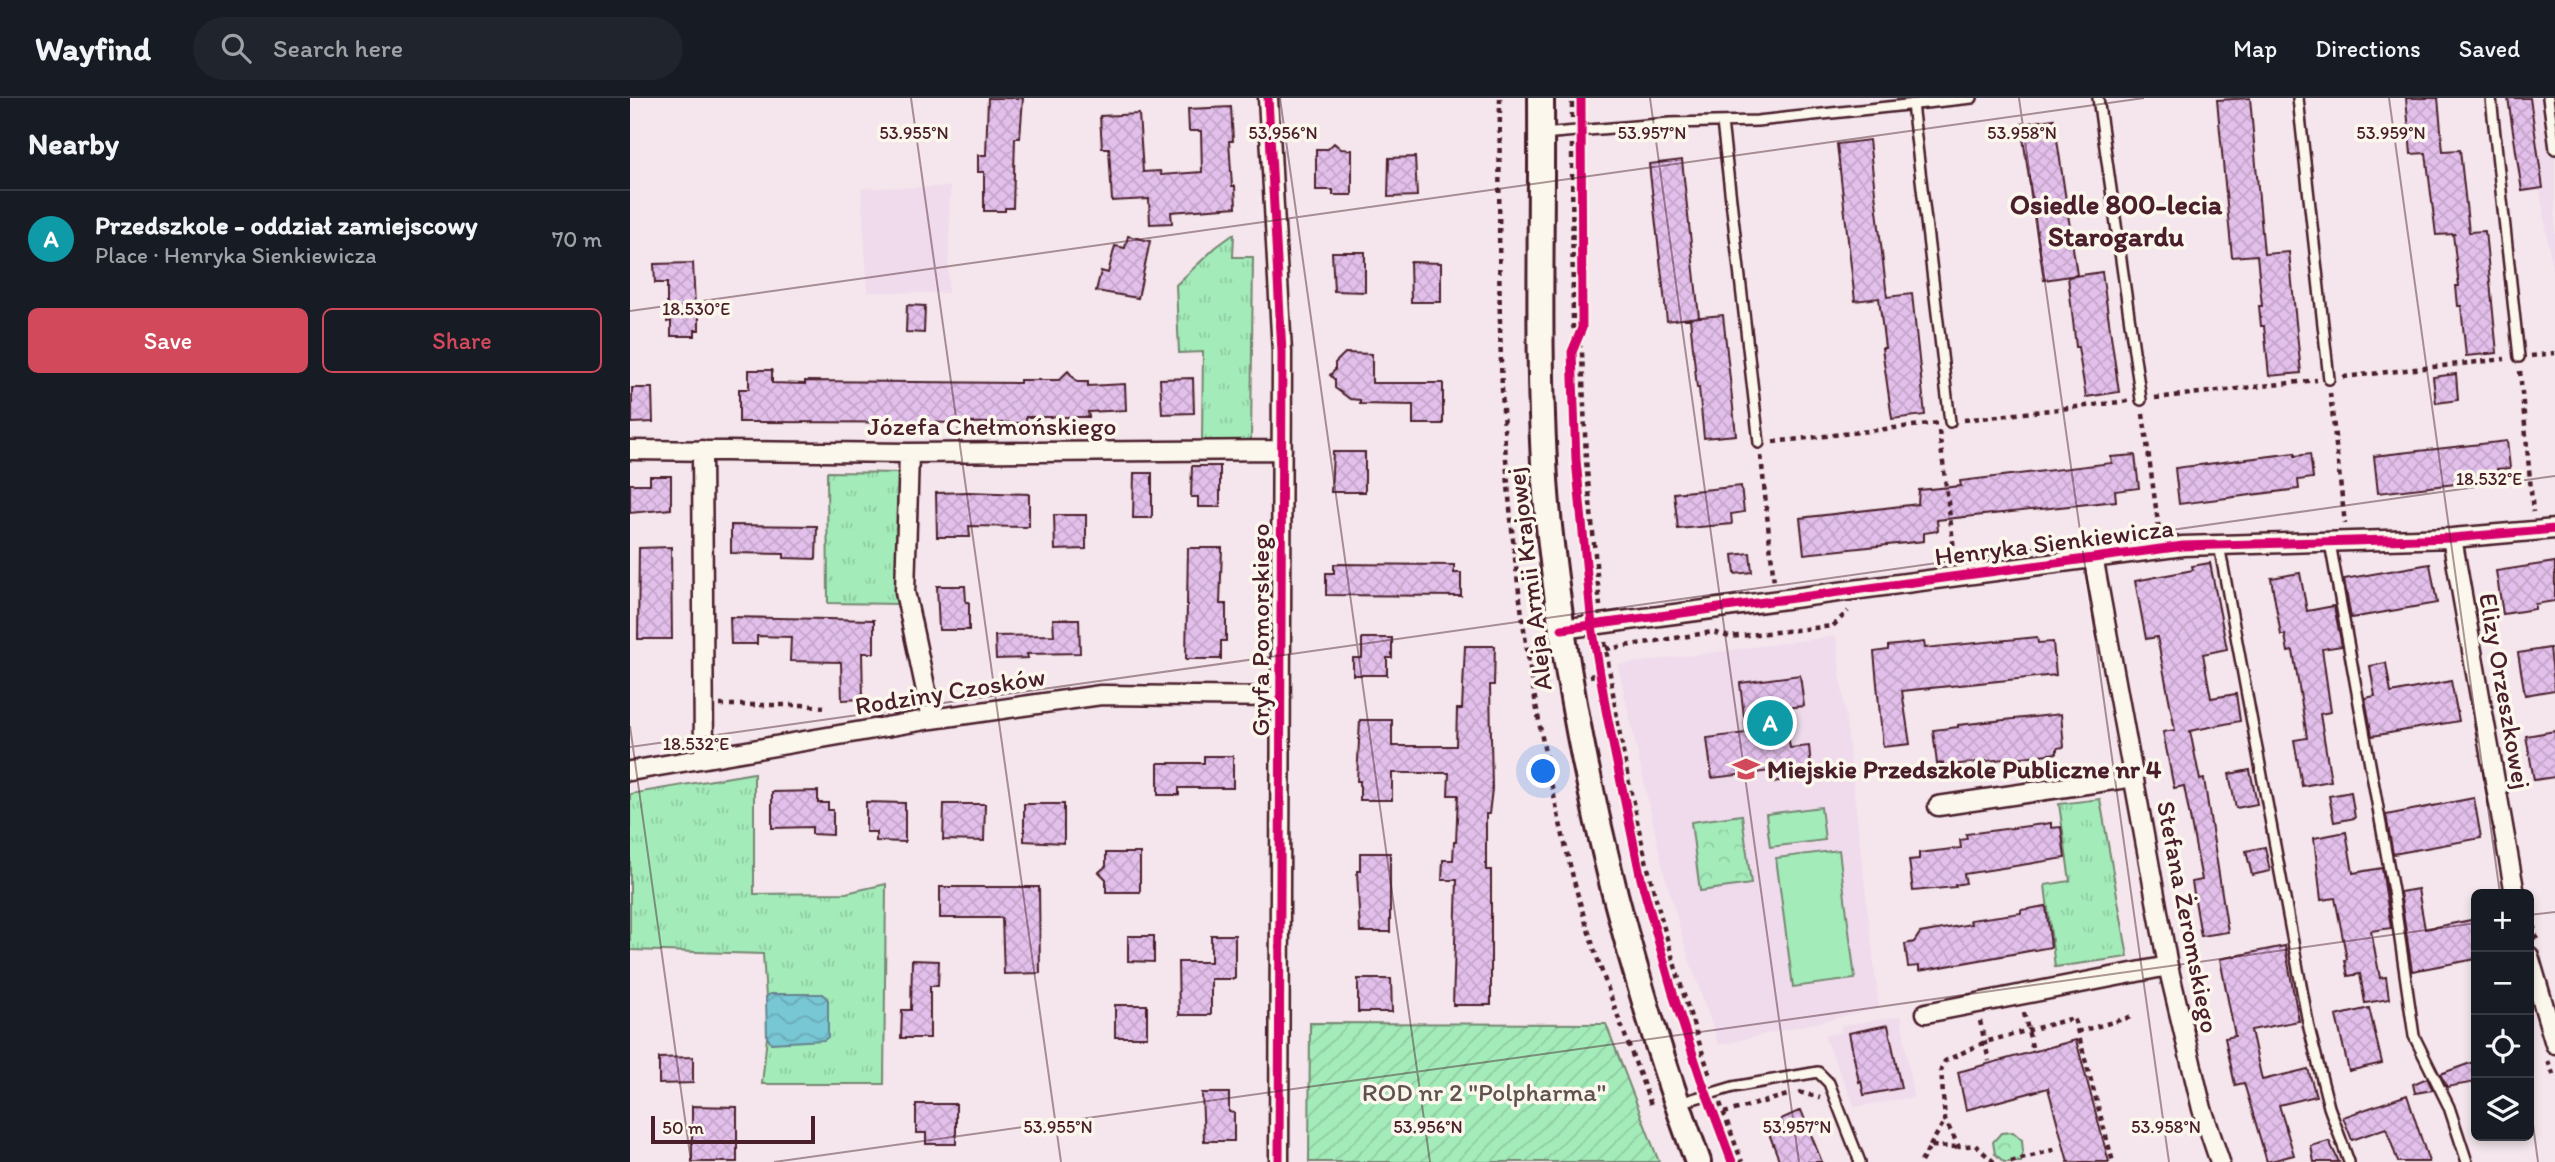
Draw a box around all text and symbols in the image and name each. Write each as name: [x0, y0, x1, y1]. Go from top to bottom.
search box: [193, 17, 683, 80]
text: Wayfind: [35, 29, 151, 68]
icon: search: [217, 29, 255, 67]
text: Search here: [273, 32, 403, 64]
text: Map: [2233, 34, 2277, 63]
text: Directions: [2315, 34, 2421, 63]
text: Saved: [2459, 34, 2520, 63]
text: 53.955°N: [879, 122, 949, 144]
text: 53.956°N: [1248, 122, 1318, 144]
text: 53.957°N: [1618, 122, 1686, 144]
text: 53.958°N: [1987, 122, 2057, 144]
text: 53.959°N: [2356, 122, 2426, 144]
text: Nearby: [28, 125, 119, 162]
district label: Osiedle 800-lecia Starogardu: [2010, 187, 2223, 253]
text: Przedszkole - oddział zamiejscowy: [95, 209, 477, 241]
text: A: [44, 225, 58, 253]
text: 70 m: [552, 225, 602, 253]
text: Place · Henryka Sienkiewicza: [95, 241, 377, 269]
text: 18.530°E: [662, 298, 730, 320]
button: Save: [28, 308, 308, 373]
button: Share: [322, 308, 602, 373]
street label: Józefa Chełmońskiego: [867, 410, 1117, 442]
street label: Aleja Armii Krajowej: [1499, 465, 1559, 693]
text: 18.532°E: [2456, 468, 2522, 490]
street label: Henryka Sienkiewicza: [1933, 511, 2175, 573]
street label: Gryfa Pomorskiego: [1244, 523, 1276, 737]
street label: Elizy Orzeszkowej: [2472, 590, 2538, 792]
street label: Rodziny Czosków: [852, 660, 1048, 722]
pin: A: [1747, 697, 1793, 749]
text: 18.532°E: [663, 733, 729, 755]
place label: Miejskie Przedszkole Publiczne nr 4: [1767, 753, 2162, 785]
your location: [1526, 754, 1560, 788]
school or university icon: Miejskie Przedszkole Publiczne nr 4: [1731, 754, 1761, 784]
street label: Stefana Żeromskiego: [2150, 798, 2226, 1036]
map controls: [2471, 889, 2534, 1141]
button: +: [2471, 889, 2534, 952]
button: −: [2471, 952, 2534, 1015]
button: locate: [2471, 1015, 2534, 1078]
park label: ROD nr 2 "Polpharma": [1362, 1076, 1606, 1108]
button: layers: [2471, 1078, 2534, 1141]
scale bar: [651, 1113, 816, 1145]
text: 50 m: [662, 1116, 704, 1139]
text: 53.955°N: [1023, 1116, 1093, 1138]
text: 53.956°N: [1393, 1116, 1463, 1138]
text: 53.957°N: [1763, 1116, 1831, 1138]
text: 53.958°N: [2131, 1116, 2201, 1138]

